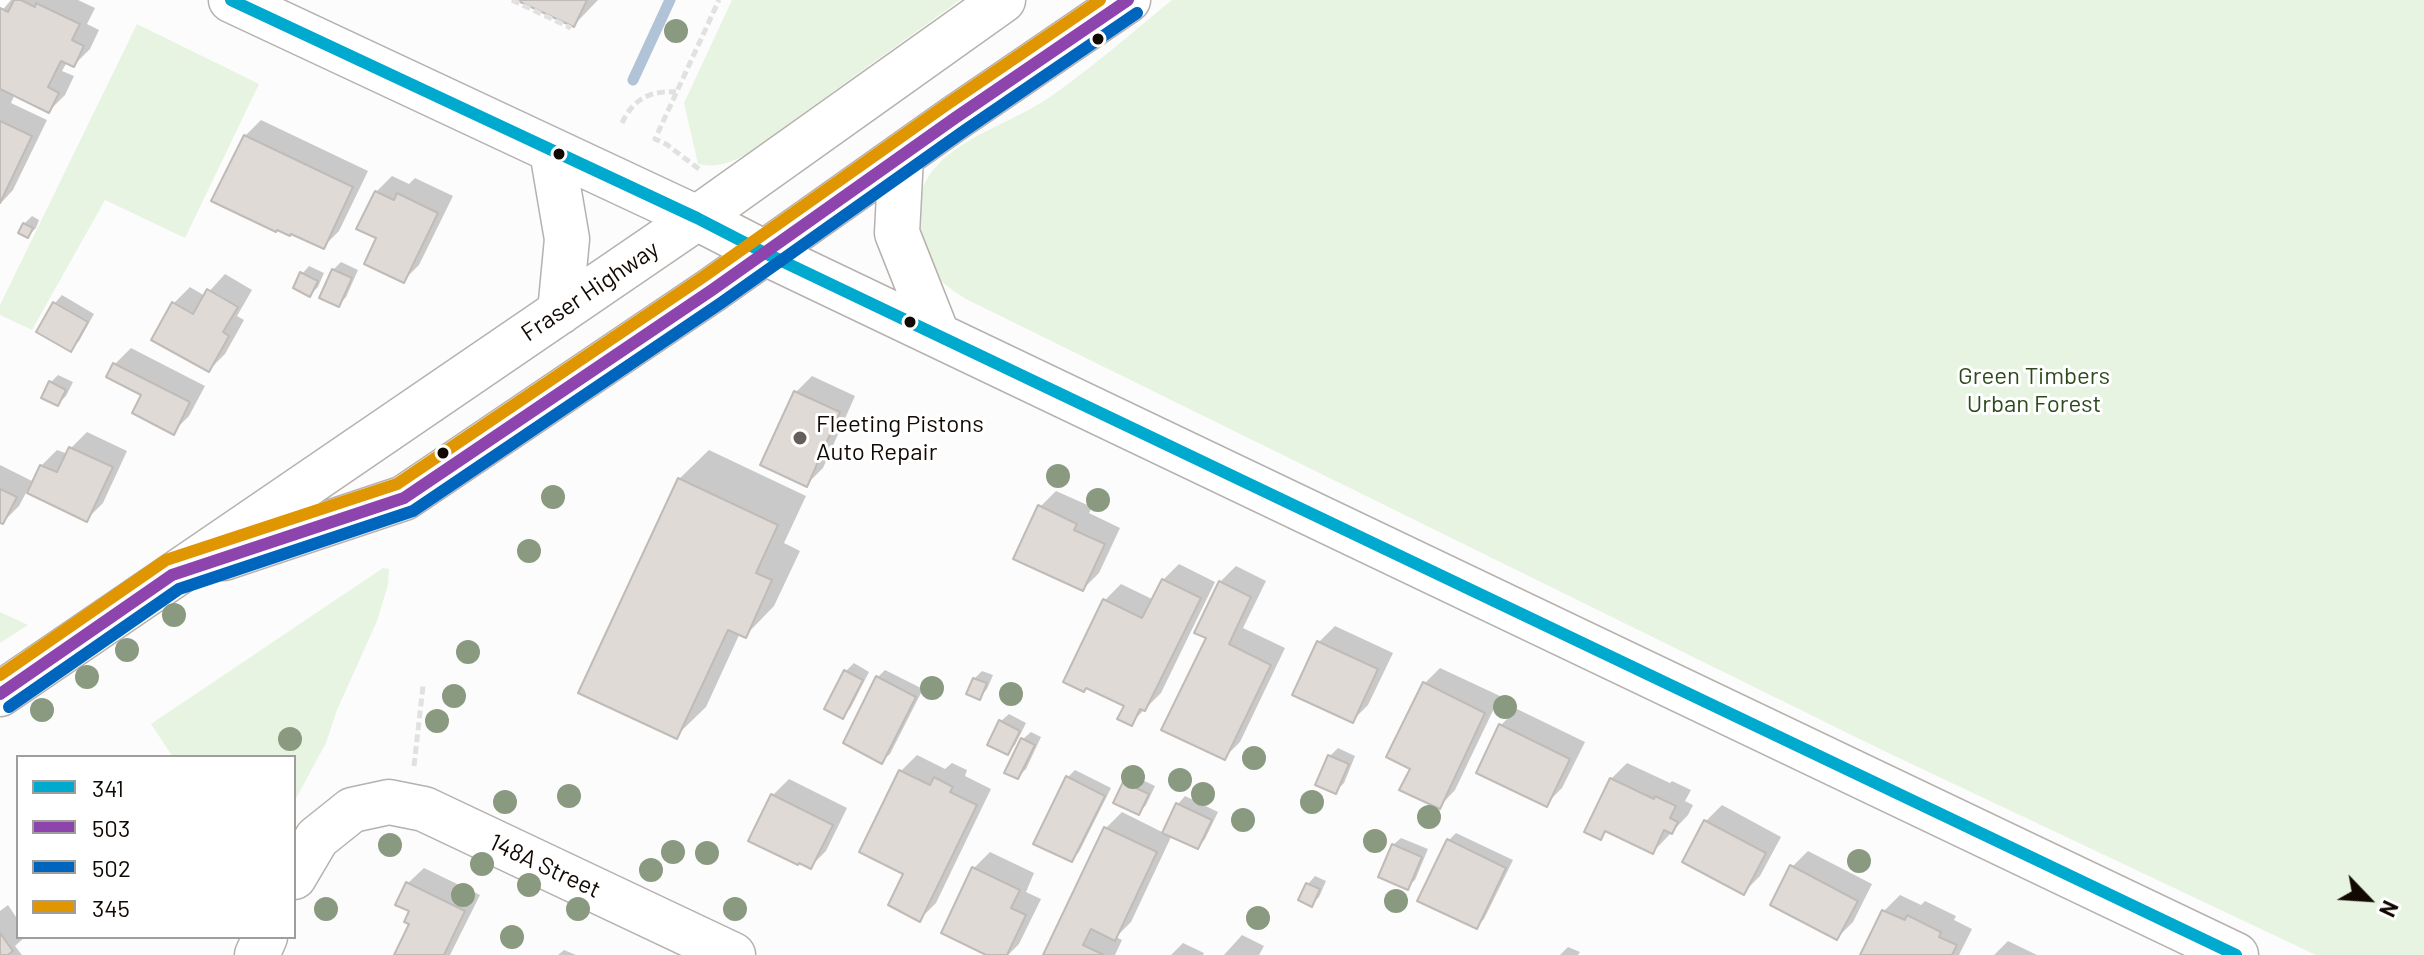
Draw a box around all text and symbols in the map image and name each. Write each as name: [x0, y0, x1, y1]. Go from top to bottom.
unlabelled marker: [1090, 31, 1106, 47]
unlabelled marker: [551, 146, 567, 162]
street label: Fraser Highway: [516, 234, 664, 348]
unlabelled marker: [902, 314, 918, 330]
park label: Green Timbers Urban Forest: [1958, 362, 2110, 418]
place label: Fleeting Pistons Auto Repair: [816, 410, 984, 466]
marker: Fleeting Pistons Auto Repair: [791, 429, 809, 447]
unlabelled marker: [435, 445, 451, 461]
legend: [16, 755, 296, 939]
text: 341: [92, 773, 124, 802]
text: 503: [92, 813, 130, 842]
street label: 148A Street: [485, 828, 605, 904]
text: 502: [92, 853, 131, 882]
north arrow: [2328, 859, 2408, 939]
text: 345: [92, 893, 130, 922]
text: N: [2375, 897, 2405, 921]

